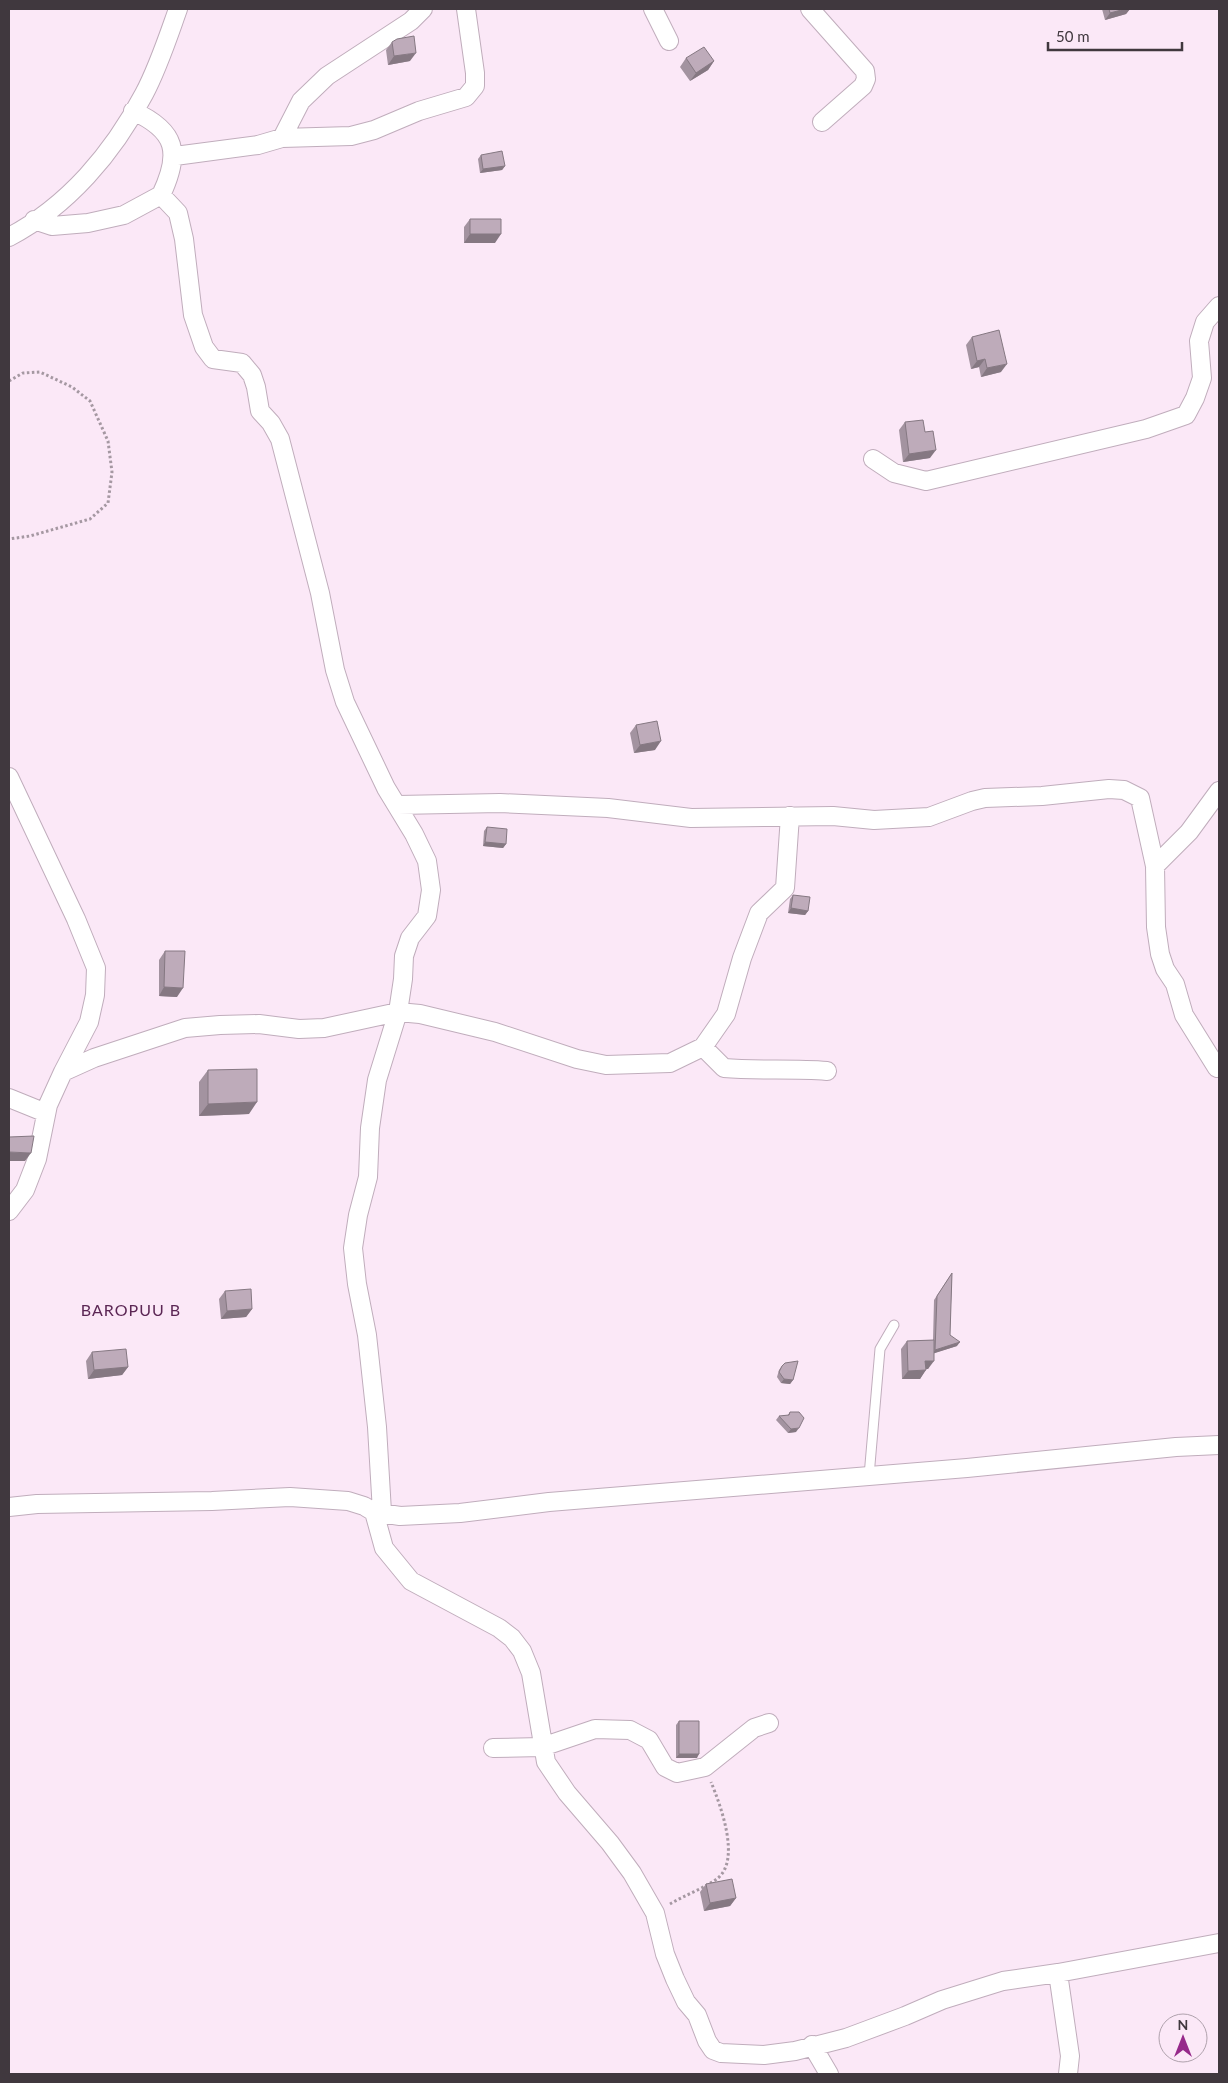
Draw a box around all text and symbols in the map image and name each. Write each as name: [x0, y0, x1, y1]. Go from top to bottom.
scale bar: [1048, 20, 1182, 52]
text: 50 m: [1056, 27, 1090, 45]
district label: BAROPUU B: [81, 1300, 181, 1319]
north arrow: [1158, 2013, 1208, 2063]
text: N: [1178, 2016, 1188, 2033]

